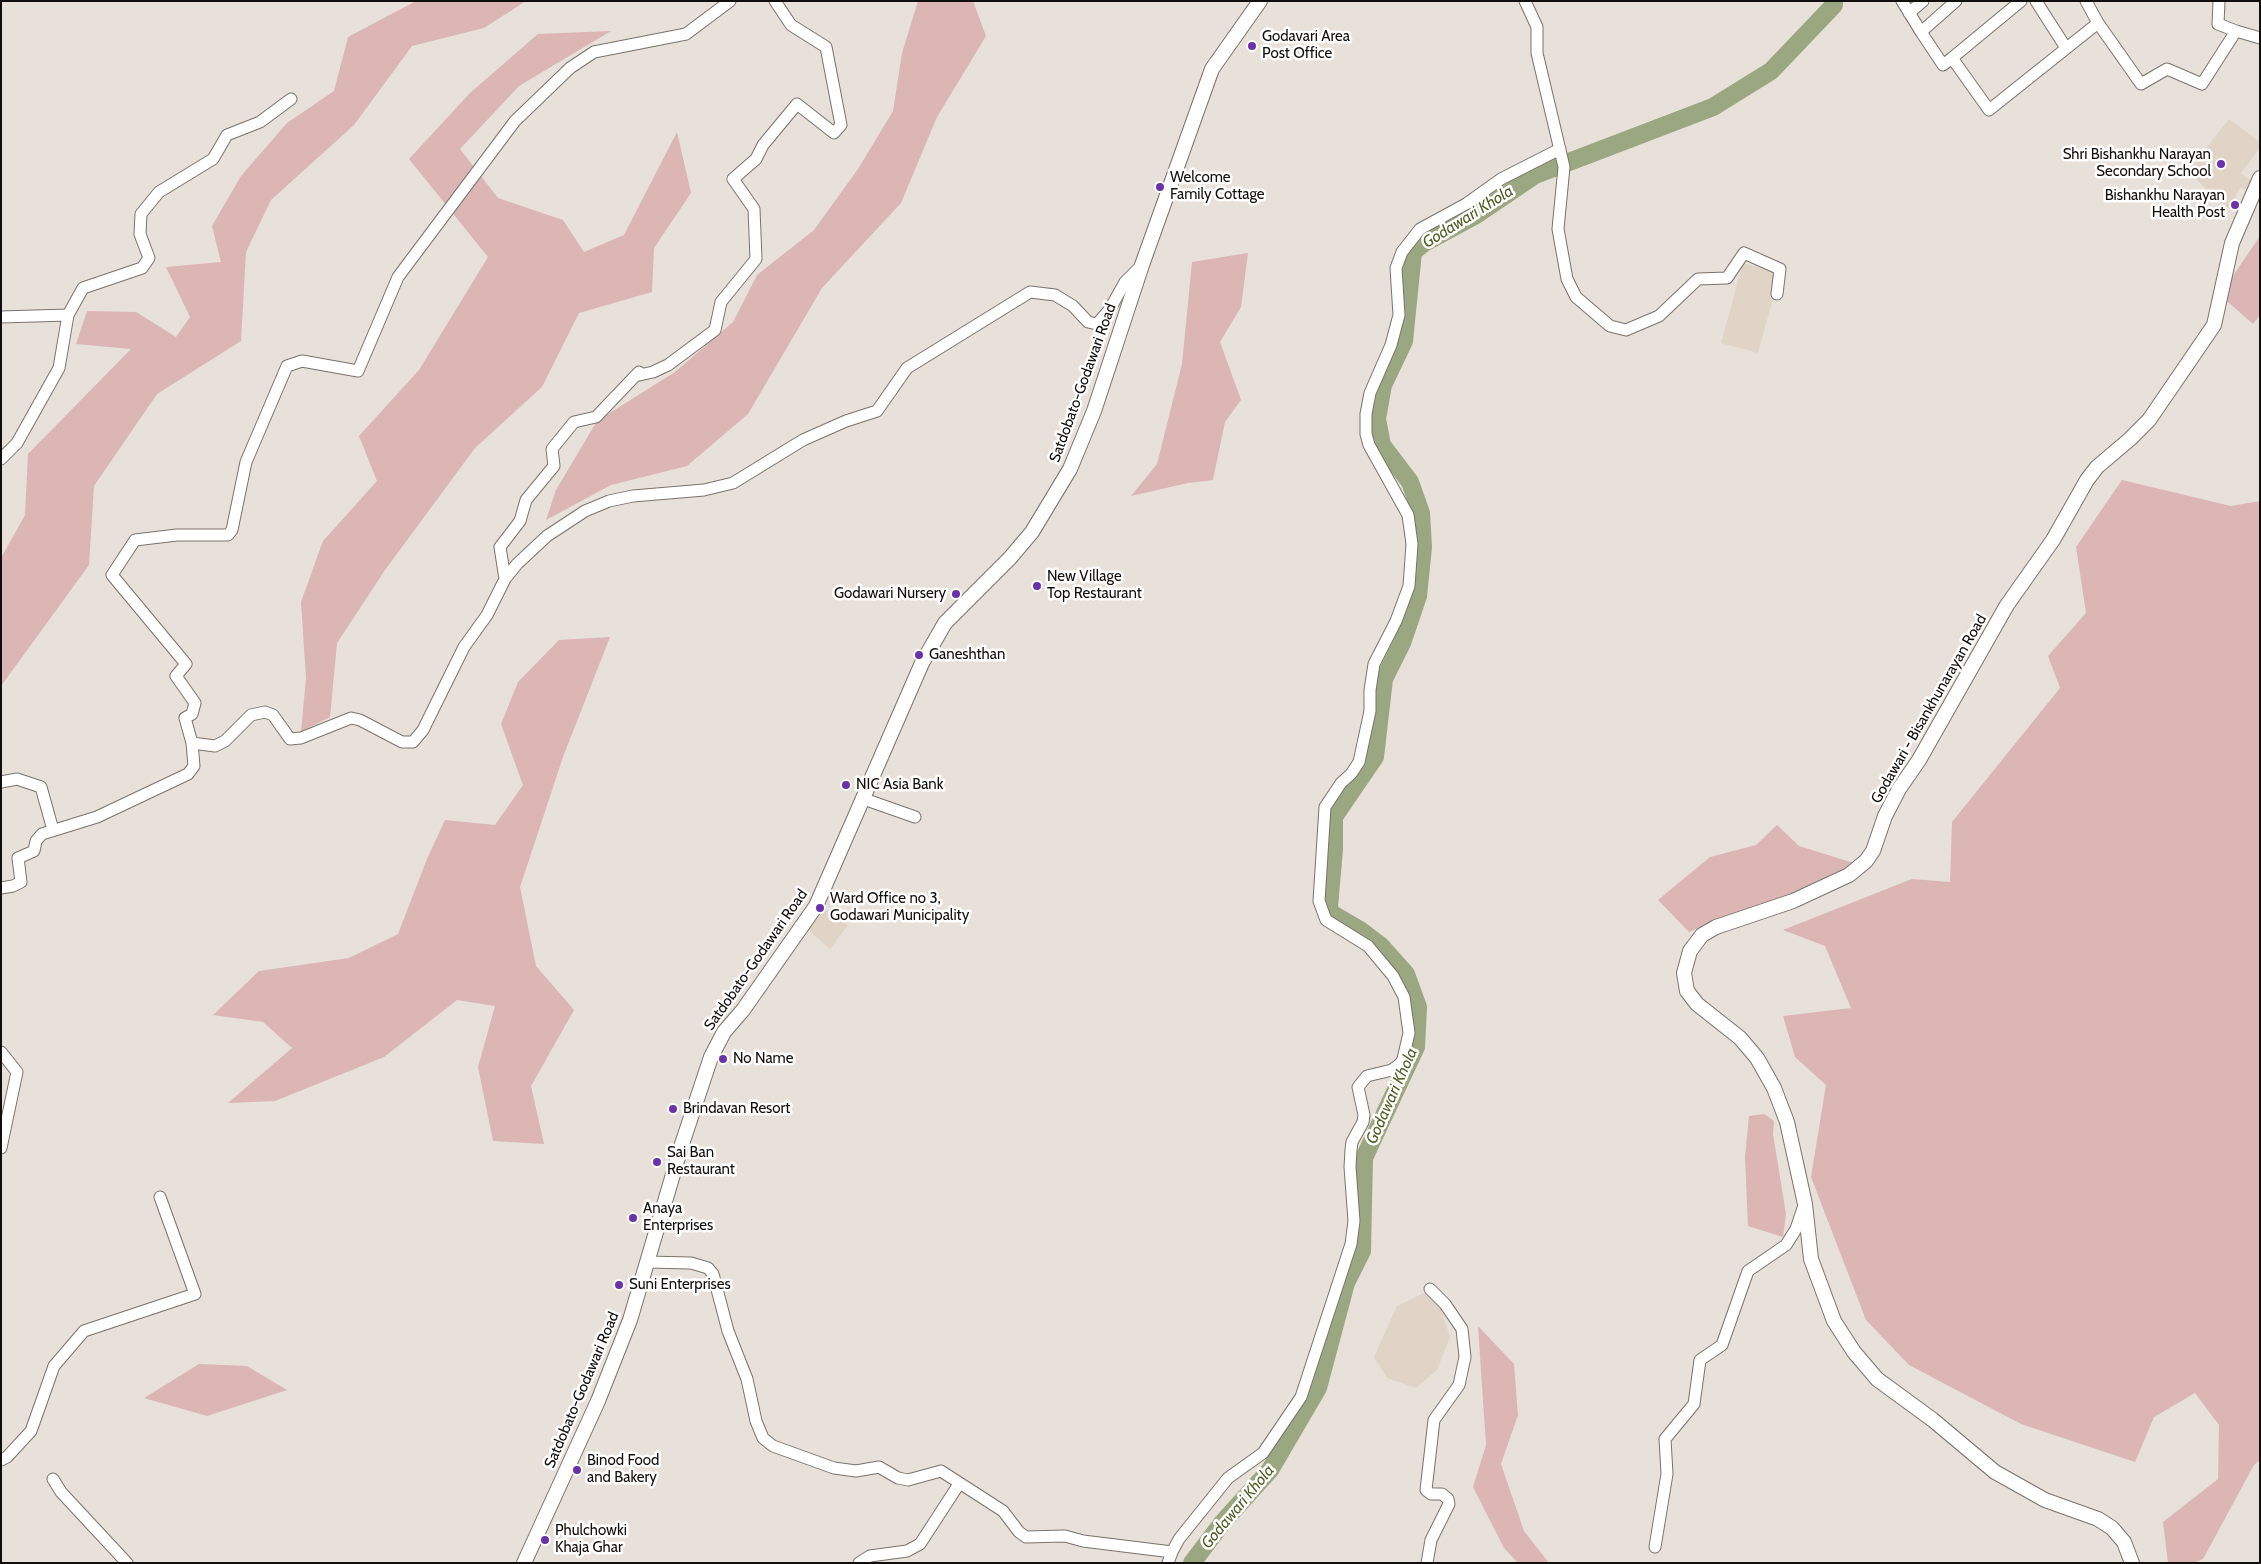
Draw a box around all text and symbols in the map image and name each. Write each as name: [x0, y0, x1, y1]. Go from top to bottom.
place label: Godavari Area Post Office: [1262, 28, 1350, 63]
marker: Godavari Area Post Office: [1246, 40, 1258, 52]
place label: Shri Bishankhu Narayan Secondary School: [2063, 146, 2211, 181]
marker: Shri Bishankhu Narayan Secondary School: [2215, 158, 2227, 170]
place label: Welcome Family Cottage: [1170, 169, 1265, 204]
marker: Welcome Family Cottage: [1154, 181, 1166, 193]
water label: Godawari Khola: [1419, 182, 1517, 252]
place label: Bishankhu Narayan Health Post: [2105, 187, 2225, 222]
marker: Bishankhu Narayan Health Post: [2229, 199, 2241, 211]
street label: Satdobato-Godawari Road: [1046, 301, 1120, 465]
place label: New Village Top Restaurant: [1047, 568, 1142, 603]
marker: New Village Top Restaurant: [1031, 580, 1043, 592]
place label: Godawari Nursery: [834, 585, 946, 603]
marker: Godawari Nursery: [950, 588, 962, 600]
street label: Godawari - Bisankhunarayan Road: [1867, 611, 1991, 807]
place label: Ganeshthan: [929, 646, 1005, 664]
marker: Ganeshthan: [913, 649, 925, 661]
place label: NIC Asia Bank: [856, 776, 943, 794]
marker: NIC Asia Bank: [840, 779, 852, 791]
street label: Satdobato-Godawari Road: [701, 886, 811, 1034]
place label: Ward Office no 3, Godawari Municipality: [830, 890, 969, 925]
marker: Ward Office no 3, Godawari Municipality: [814, 902, 826, 914]
water label: Godawari Khola: [1362, 1045, 1422, 1147]
place label: No Name: [733, 1050, 793, 1068]
marker: No Name: [717, 1053, 729, 1065]
place label: Brindavan Resort: [683, 1100, 790, 1118]
marker: Brindavan Resort: [667, 1103, 679, 1115]
place label: Sai Ban Restaurant: [667, 1144, 735, 1179]
marker: Sai Ban Restaurant: [651, 1156, 663, 1168]
place label: Anaya Enterprises: [643, 1200, 713, 1235]
marker: Anaya Enterprises: [627, 1212, 639, 1224]
place label: Suni Enterprises: [629, 1276, 731, 1294]
marker: Suni Enterprises: [613, 1279, 625, 1291]
street label: Satdobato-Godawari Road: [541, 1309, 623, 1471]
place label: Binod Food and Bakery: [587, 1452, 659, 1487]
water label: Godawari Khola: [1197, 1461, 1279, 1553]
marker: Binod Food and Bakery: [571, 1464, 583, 1476]
place label: Phulchowki Khaja Ghar: [555, 1522, 627, 1557]
marker: Phulchowki Khaja Ghar: [539, 1534, 551, 1546]

